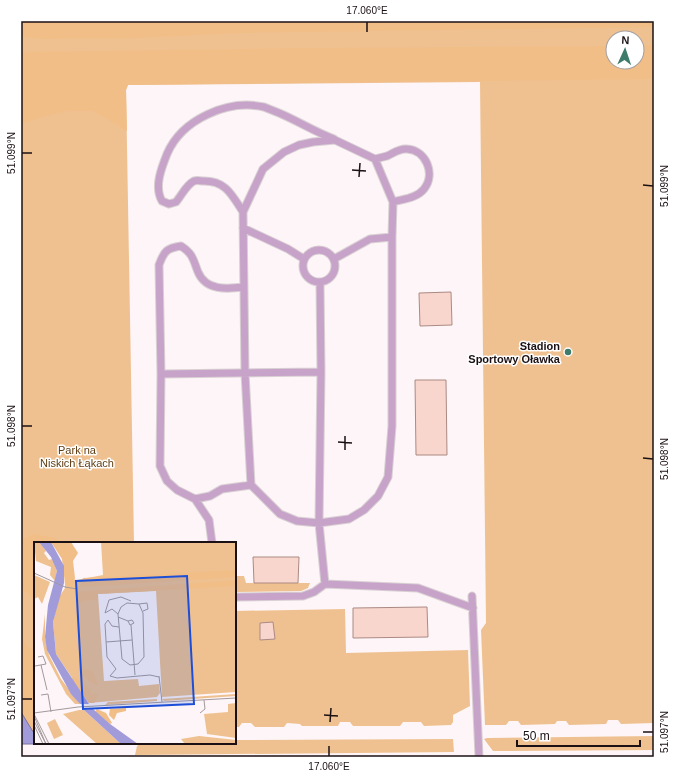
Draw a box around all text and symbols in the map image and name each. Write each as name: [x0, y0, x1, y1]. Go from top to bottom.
text: 17.060°E: [346, 5, 388, 16]
north arrow: [605, 30, 645, 70]
text: N: [621, 34, 630, 46]
text: 51.099°N: [6, 132, 17, 174]
text: 51.099°N: [659, 165, 670, 207]
place label: Stadion Sportowy Oławka: [468, 340, 561, 365]
marker: Stadion Sportowy Oławka: [563, 347, 573, 357]
text: 51.098°N: [6, 405, 17, 447]
text: 51.098°N: [659, 438, 670, 480]
park label: Park na Niskich Łąkach: [40, 444, 114, 469]
inset map: [34, 542, 236, 744]
text: 51.097°N: [6, 678, 17, 720]
text: 51.097°N: [659, 711, 670, 753]
scale bar: [517, 722, 640, 748]
text: 50 m: [523, 729, 550, 743]
text: 17.060°E: [308, 761, 350, 772]

